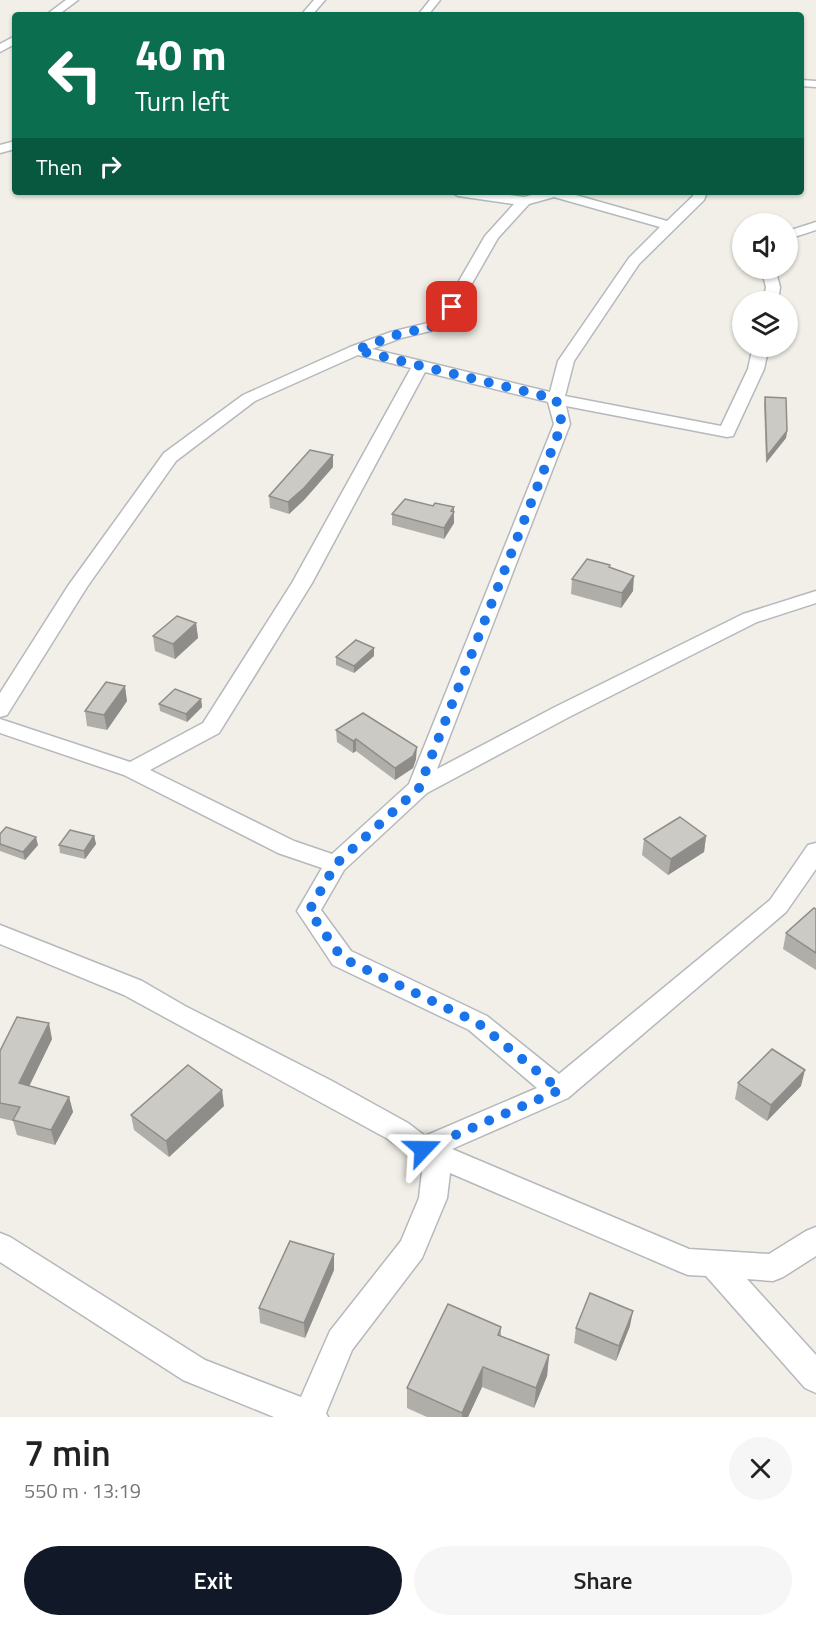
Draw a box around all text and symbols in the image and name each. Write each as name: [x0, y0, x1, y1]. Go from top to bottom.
text: 40 m: [135, 22, 227, 86]
icon: left: [36, 36, 114, 114]
text: Turn left: [135, 80, 229, 121]
text: Then: [36, 150, 82, 184]
icon: right: [94, 150, 127, 183]
map controls: [732, 213, 798, 357]
button: sound: [732, 213, 798, 279]
pin: [426, 281, 477, 332]
icon: arrive: [435, 290, 468, 323]
button: layers: [732, 291, 798, 357]
position arrow: [391, 1117, 455, 1181]
text: 7 min: [24, 1425, 111, 1480]
button: close: [729, 1437, 792, 1500]
text: 550 m · 13:19: [24, 1475, 141, 1506]
button: Exit: [24, 1546, 402, 1615]
button: Share: [414, 1546, 792, 1615]

